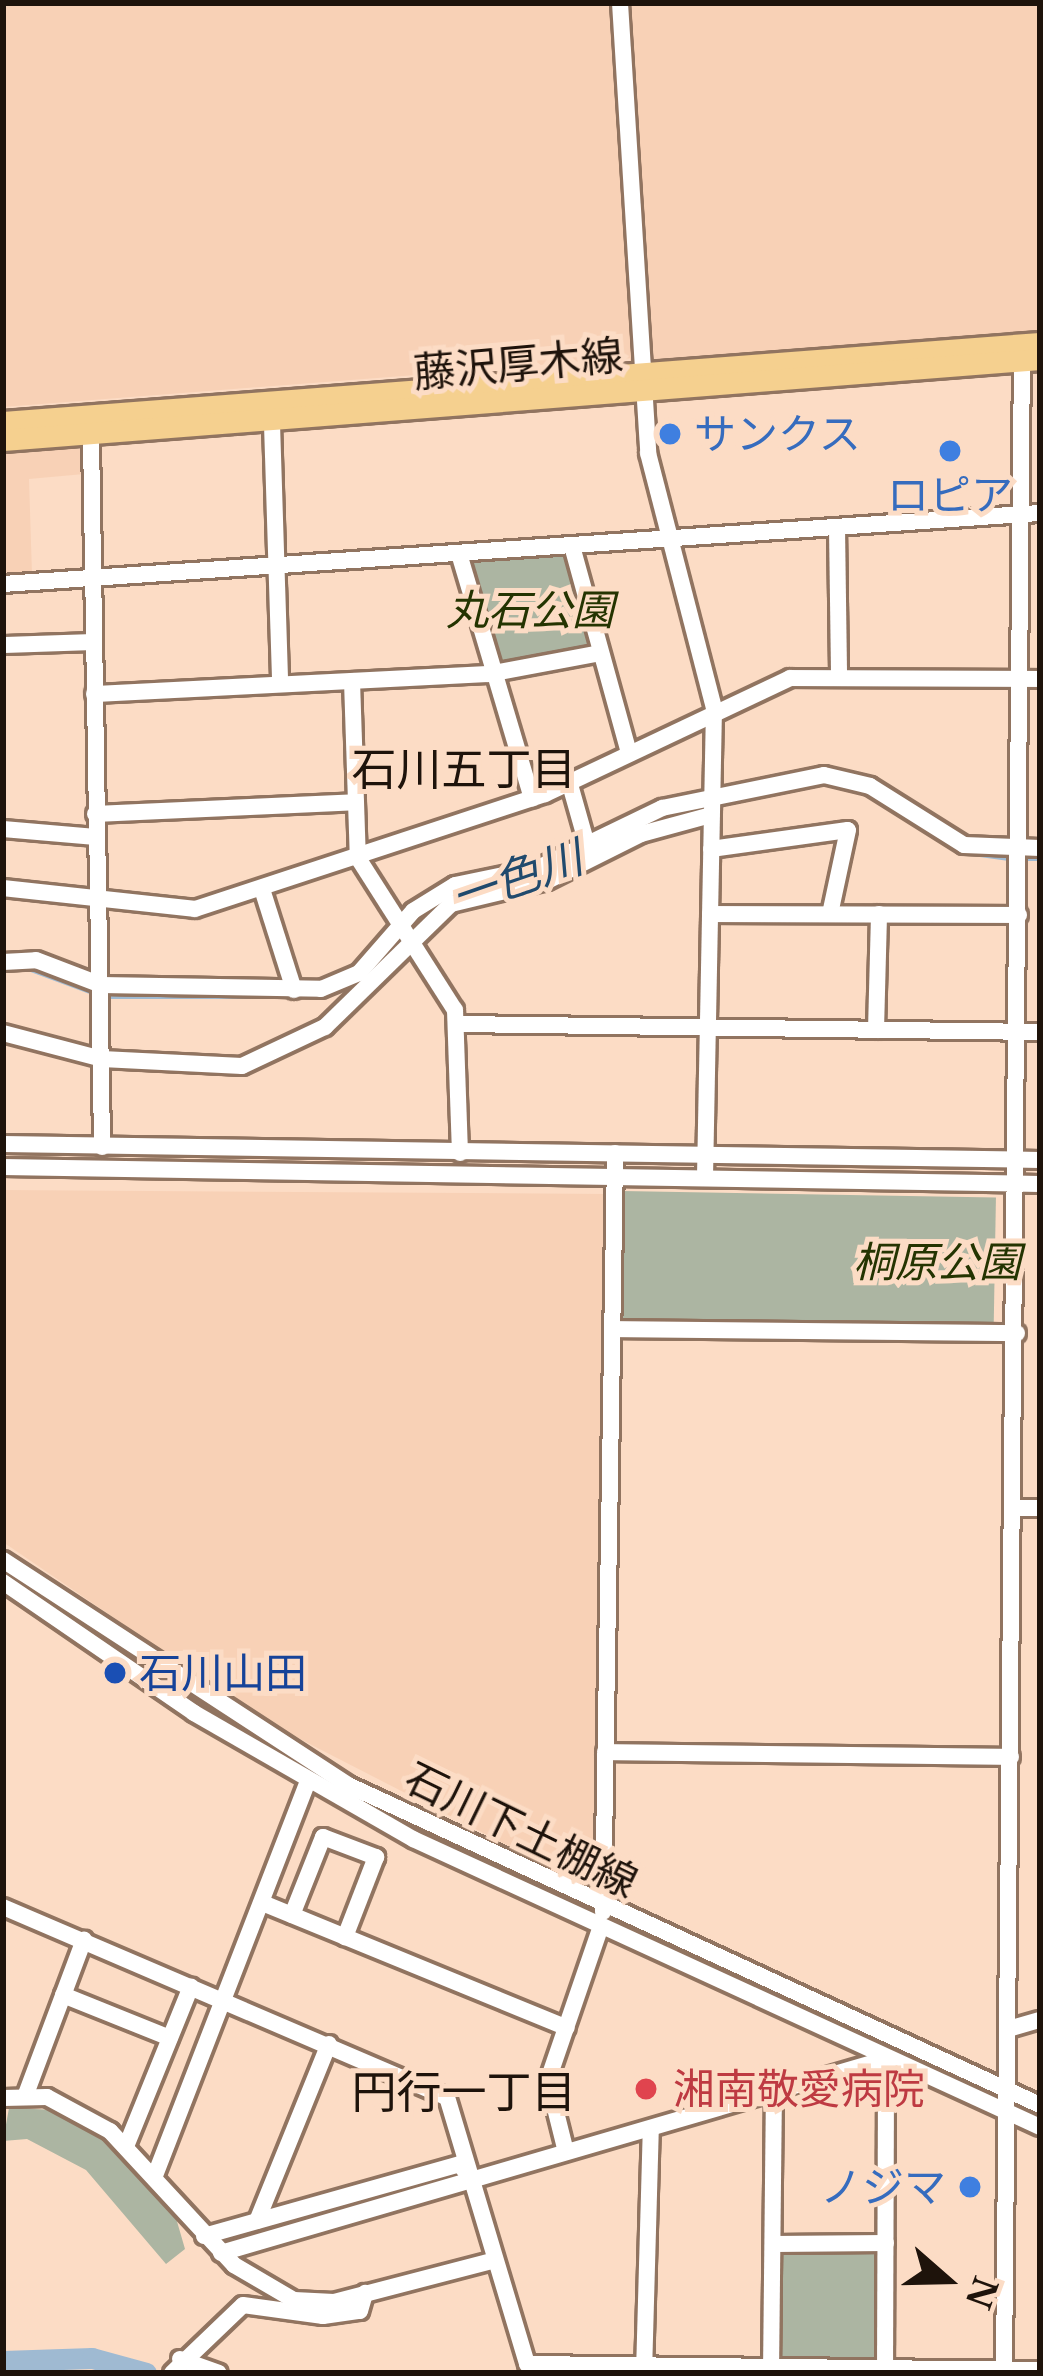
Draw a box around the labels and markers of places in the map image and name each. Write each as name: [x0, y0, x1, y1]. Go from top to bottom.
place label: サンクス: [694, 409, 862, 459]
marker: サンクス: [657, 421, 683, 447]
marker: ロピア: [937, 438, 963, 464]
place label: ロピア: [887, 470, 1013, 520]
place label: 石川山田: [139, 1648, 307, 1698]
marker: 石川山田: [102, 1660, 128, 1686]
place label: 湘南敬愛病院: [673, 2064, 925, 2114]
marker: 湘南敬愛病院: [630, 2073, 662, 2105]
place label: ノジマ: [820, 2162, 946, 2212]
marker: ノジマ: [957, 2174, 983, 2200]

